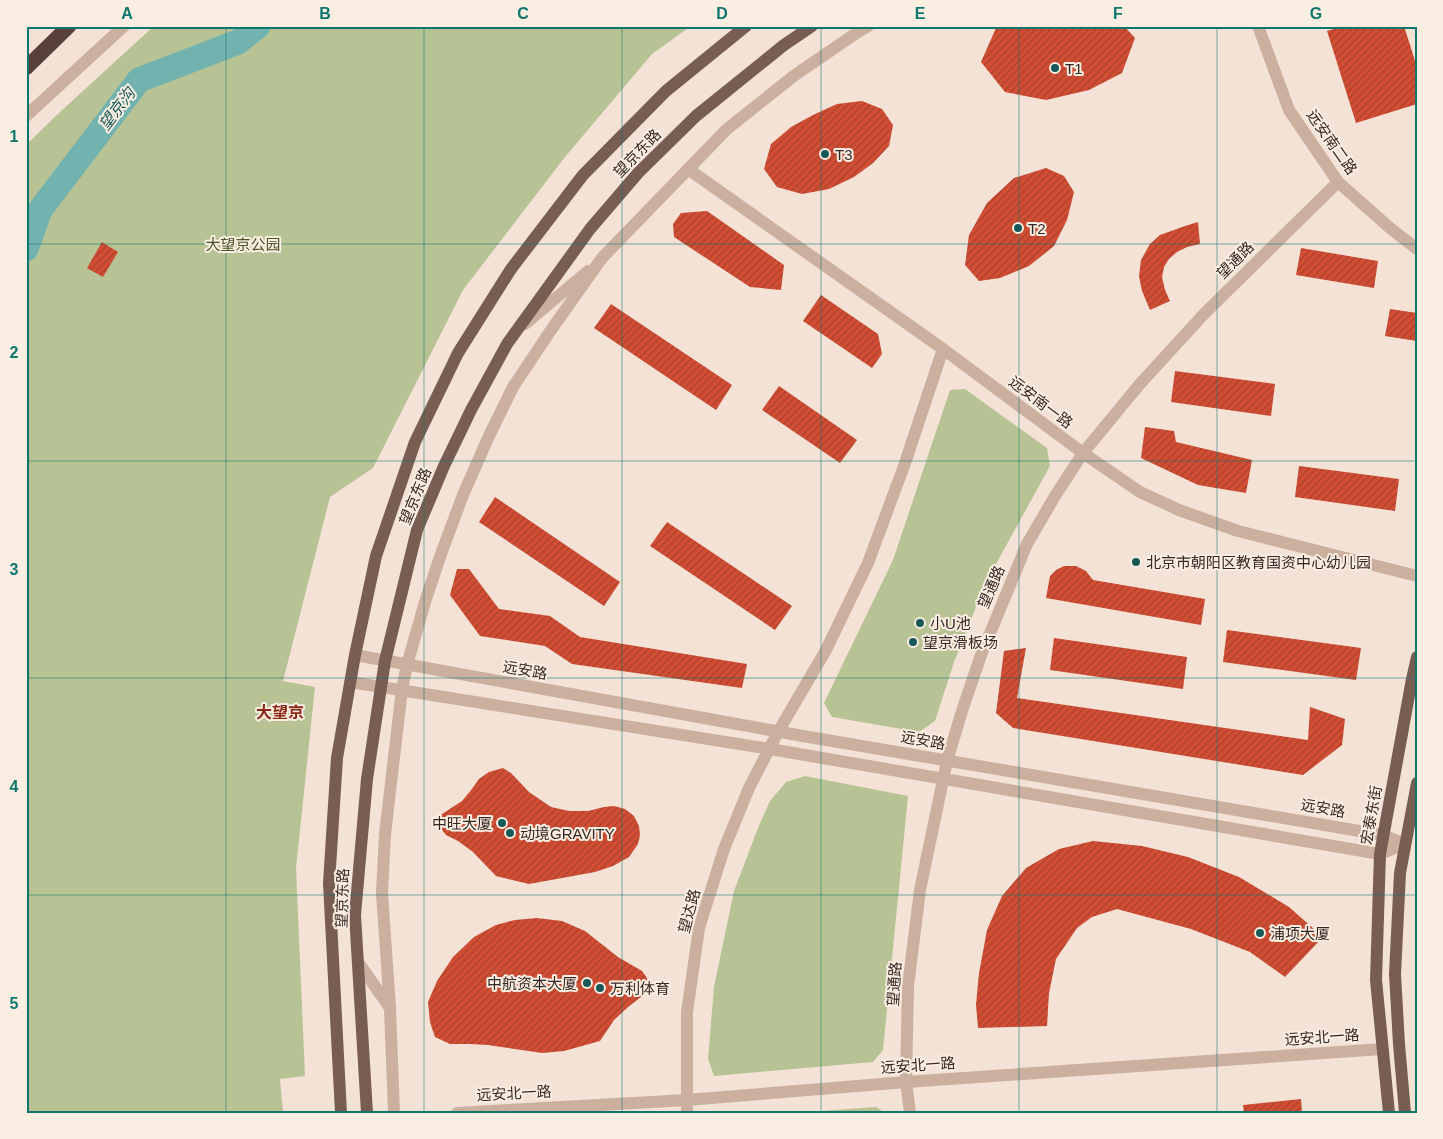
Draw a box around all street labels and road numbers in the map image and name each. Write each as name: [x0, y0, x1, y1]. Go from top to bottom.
street label: 远安南二路: [1304, 106, 1360, 178]
street label: 望京东路: [610, 126, 664, 180]
street label: 望通路: [1213, 238, 1257, 282]
street label: 远安南一路: [1006, 373, 1076, 431]
street label: 望京东路: [396, 465, 434, 527]
street label: 望通路: [974, 563, 1008, 611]
street label: 远安路: [501, 658, 549, 682]
street label: 远安路: [899, 728, 947, 752]
street label: 宏泰东街: [1357, 784, 1385, 846]
street label: 远安路: [1299, 796, 1347, 820]
street label: 望京东路: [332, 868, 352, 928]
street label: 望达路: [675, 887, 703, 935]
street label: 望通路: [884, 961, 904, 1007]
street label: 远安北一路: [1284, 1026, 1360, 1048]
street label: 远安北一路: [880, 1054, 956, 1076]
street label: 远安北一路: [476, 1083, 552, 1103]

